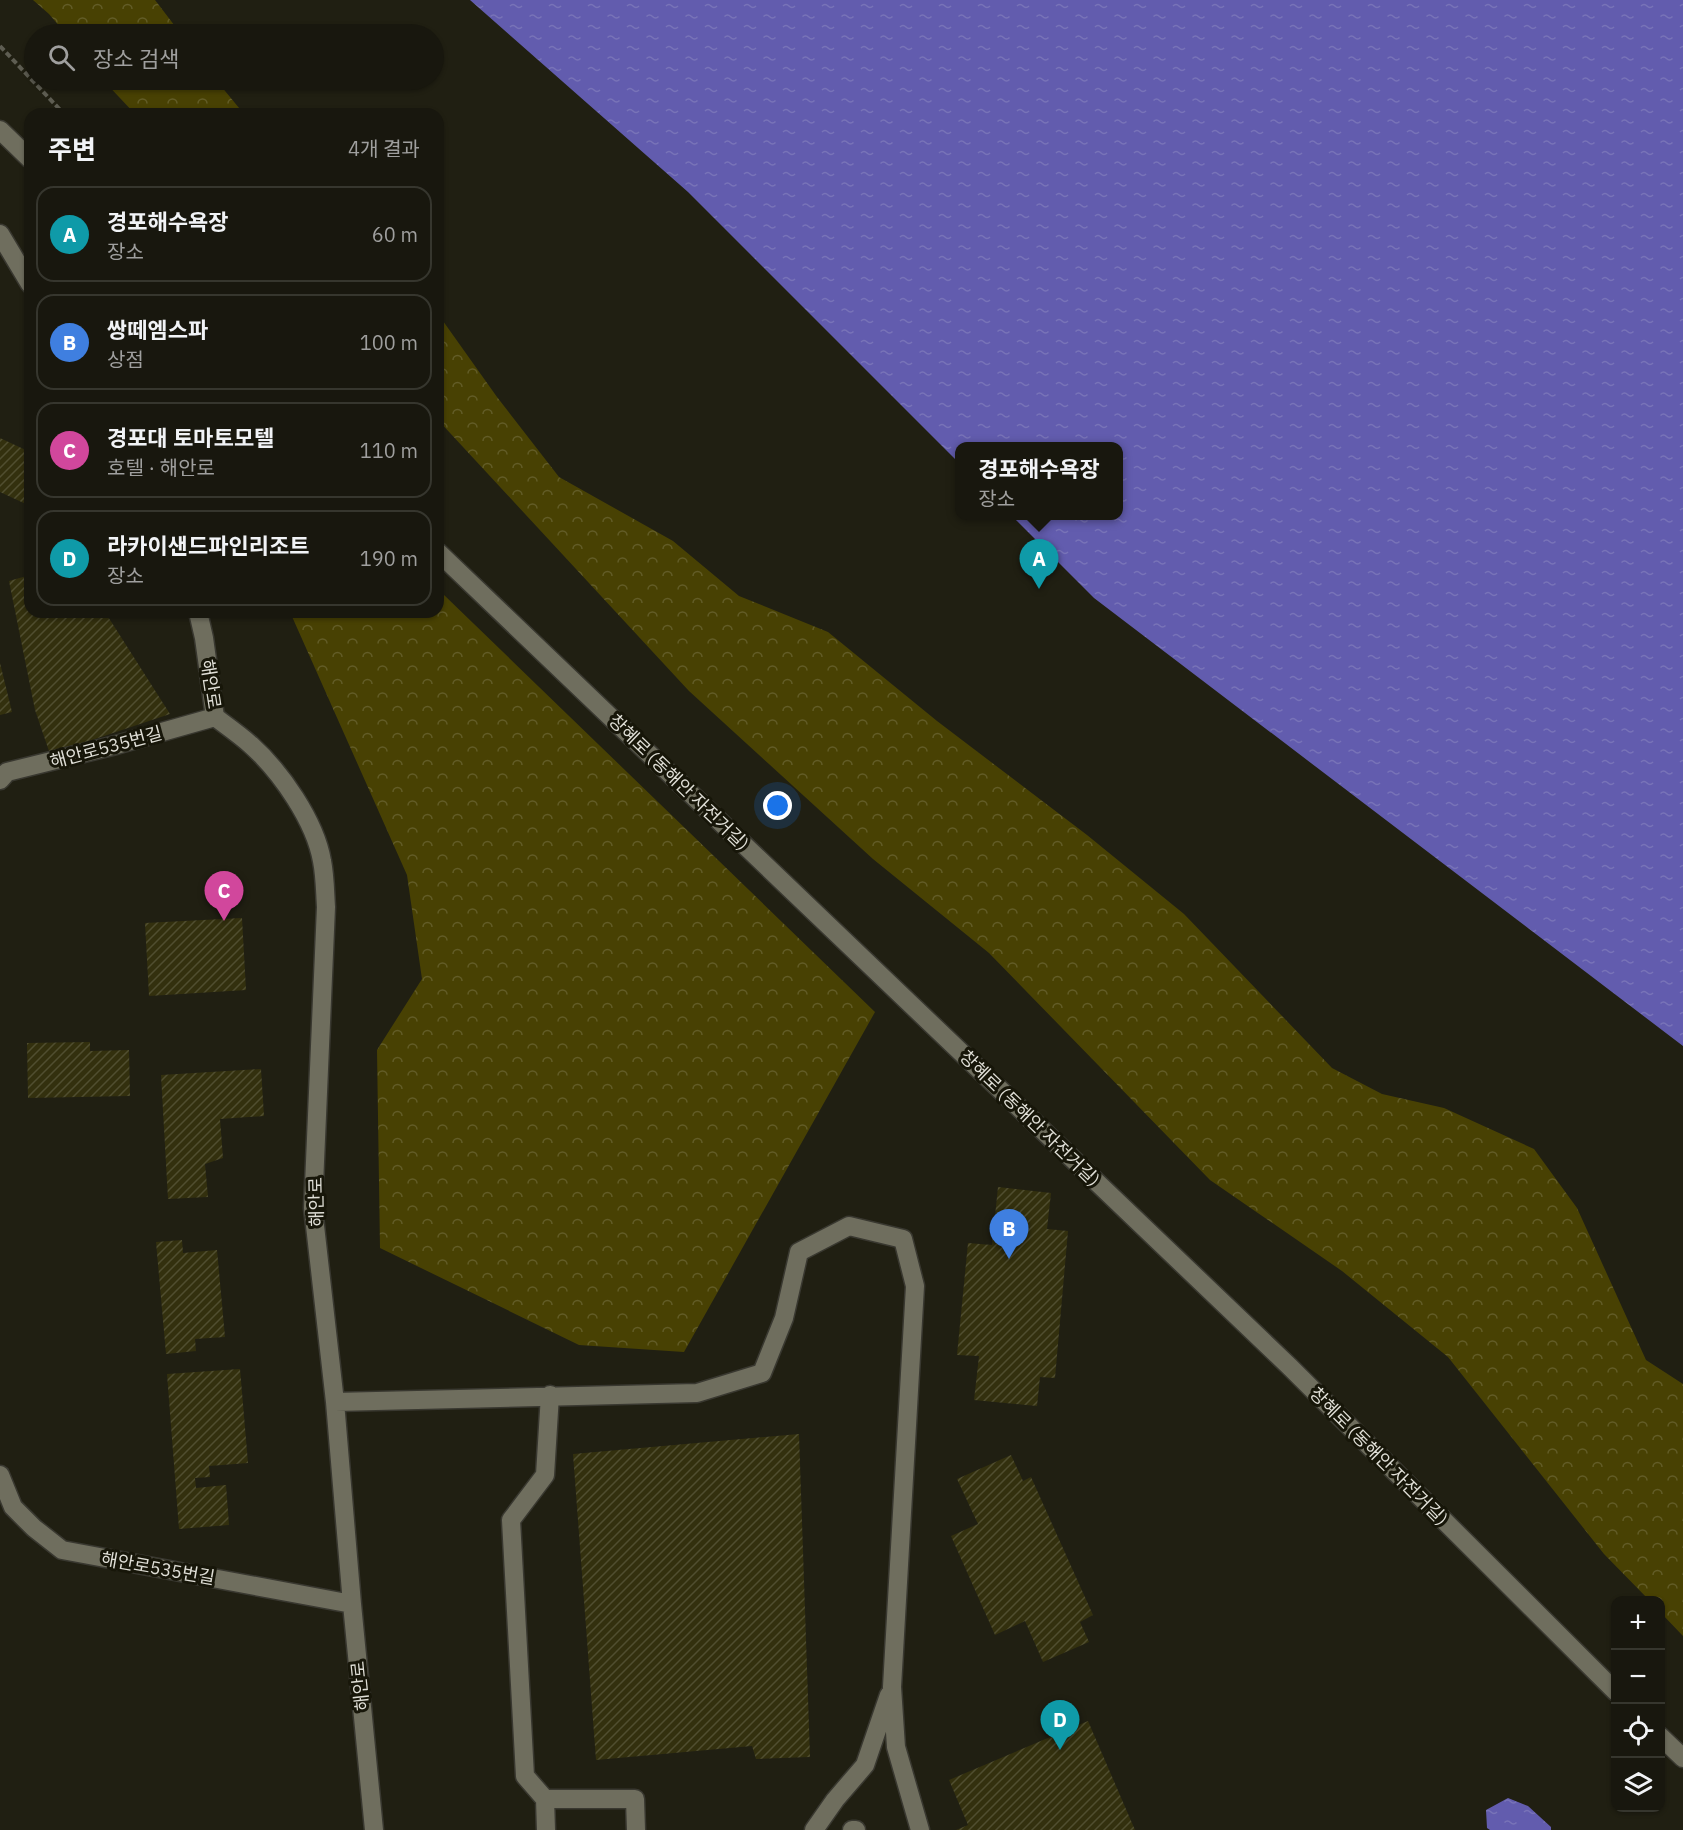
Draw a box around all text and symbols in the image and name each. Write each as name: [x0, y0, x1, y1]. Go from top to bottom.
search box: [24, 24, 444, 90]
icon: search: [45, 41, 78, 74]
text: 장소 검색: [93, 44, 179, 73]
text: 주변: [48, 132, 96, 166]
text: 4개 결과: [348, 135, 420, 162]
text: 경포해수욕장: [107, 207, 228, 236]
text: A: [63, 221, 76, 248]
text: 60 m: [372, 221, 418, 248]
text: 장소: [107, 238, 144, 265]
text: 쌍떼엠스파: [107, 315, 208, 344]
text: B: [63, 329, 76, 356]
text: 100 m: [360, 329, 418, 356]
text: 상점: [107, 346, 144, 373]
text: 경포대 토마토모텔: [107, 423, 274, 452]
text: C: [63, 437, 76, 464]
text: 110 m: [360, 437, 418, 464]
popup: [955, 442, 1123, 520]
text: 호텔 · 해안로: [107, 454, 215, 481]
text: 경포해수욕장: [978, 454, 1100, 483]
text: 장소: [978, 485, 1015, 512]
text: 라카이샌드파인리조트: [107, 531, 309, 560]
pin: A: [1020, 540, 1058, 589]
text: D: [63, 545, 76, 572]
text: 190 m: [360, 545, 418, 572]
text: 장소: [107, 562, 144, 589]
street label: 해안로: [196, 658, 226, 710]
street label: 창혜로 (동해안 자전거길): [604, 709, 754, 855]
street label: 해안로535번길: [47, 721, 165, 773]
your location: [763, 791, 792, 820]
pin: C: [204, 872, 244, 921]
street label: 창혜로 (동해안 자전거길): [955, 1045, 1105, 1191]
street label: 해안로: [304, 1177, 328, 1227]
pin: B: [990, 1210, 1028, 1259]
street label: 창혜로 (동해안 자전거길): [1305, 1382, 1453, 1530]
street label: 해안로535번길: [99, 1547, 217, 1589]
map controls: [1611, 1596, 1665, 1812]
button: +: [1611, 1596, 1665, 1650]
button: −: [1611, 1650, 1665, 1704]
street label: 해안로: [346, 1660, 374, 1712]
pin: D: [1040, 1700, 1080, 1750]
button: locate: [1611, 1704, 1665, 1758]
button: layers: [1611, 1758, 1665, 1812]

